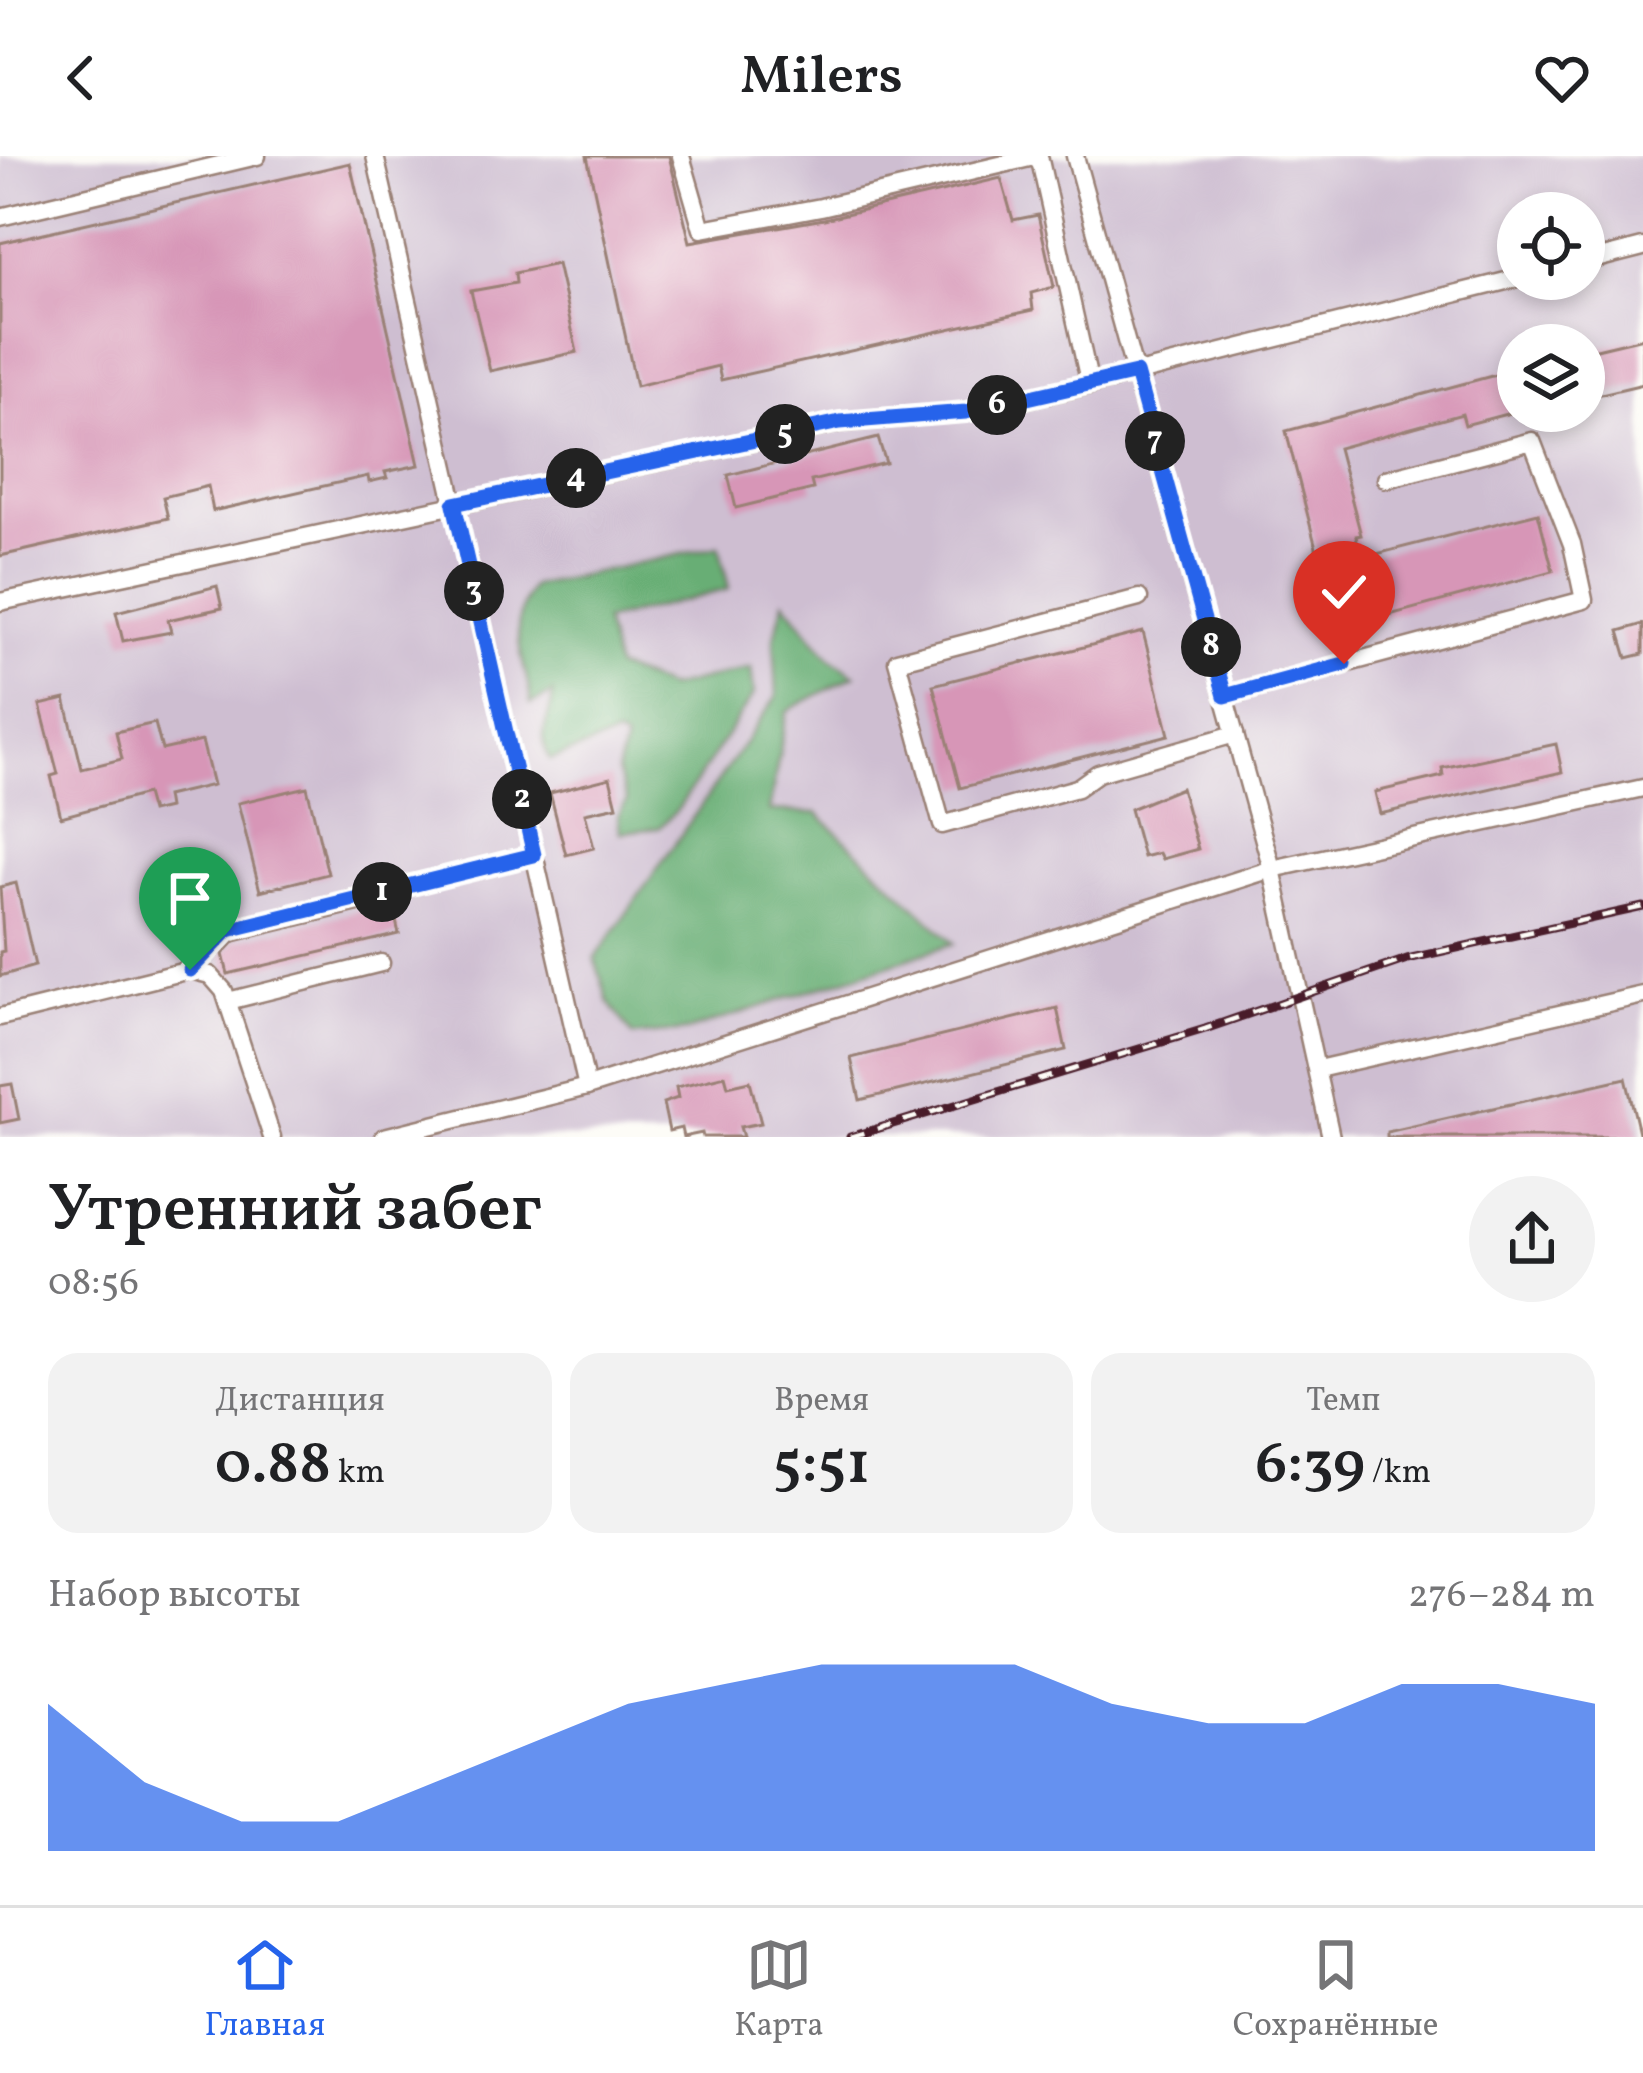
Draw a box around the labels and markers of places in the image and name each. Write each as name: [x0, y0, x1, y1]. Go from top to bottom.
pin: 6: [967, 375, 1027, 435]
pin: 5: [755, 404, 815, 464]
pin: 7: [1125, 411, 1185, 471]
pin: 4: [546, 448, 606, 508]
pin: [1293, 541, 1395, 664]
pin: 3: [444, 561, 504, 621]
pin: 8: [1181, 617, 1241, 677]
pin: 2: [492, 769, 552, 829]
pin: [139, 847, 241, 970]
pin: 1: [352, 862, 412, 922]

